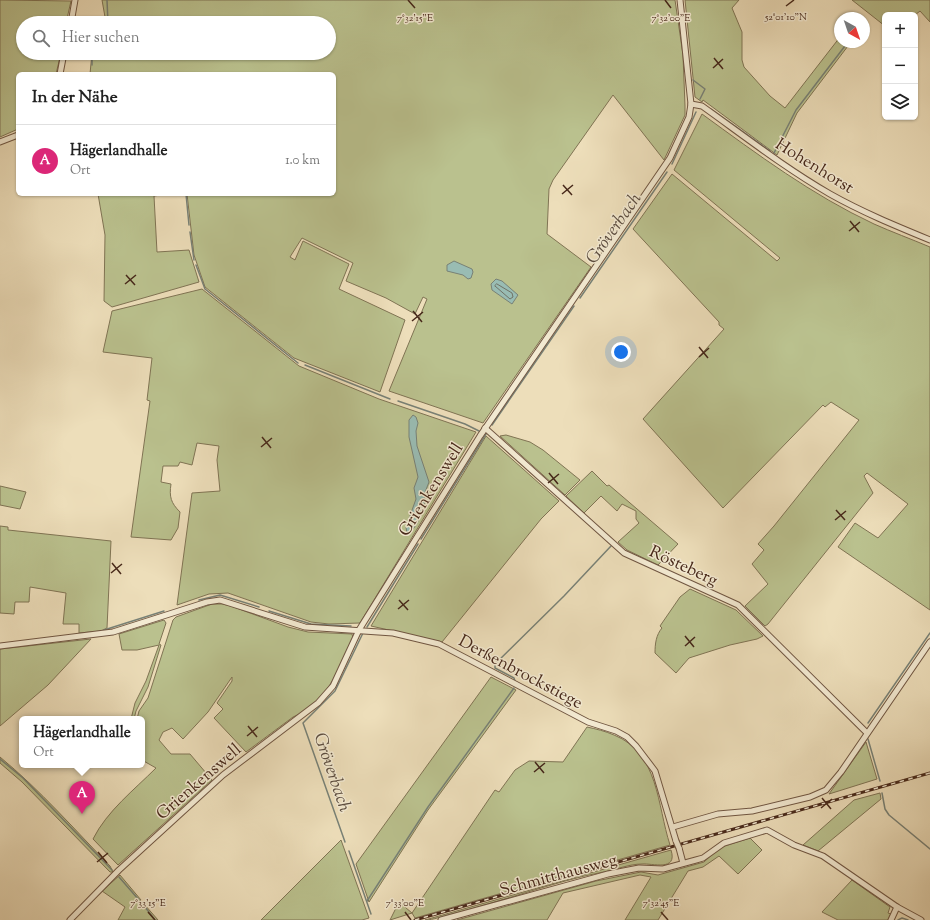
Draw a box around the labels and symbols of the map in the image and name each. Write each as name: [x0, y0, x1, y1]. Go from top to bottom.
text: 52°01'10"N: [764, 10, 807, 25]
text: 7°32'15"E: [397, 11, 433, 26]
text: 7°32'00"E: [652, 11, 690, 26]
north arrow: [834, 12, 870, 48]
street label: Hohenhorst: [770, 133, 858, 200]
water label: Gröverbach: [580, 188, 649, 270]
your location: [611, 342, 631, 362]
street label: Grienkenswell: [393, 438, 470, 541]
street label: Rösteberg: [645, 540, 721, 593]
street label: Derßenbrockstiege: [454, 630, 587, 716]
water label: Gröverbach: [305, 730, 357, 816]
street label: Grienkenswell: [151, 738, 247, 826]
pin: A: [69, 781, 95, 814]
street label: Schmitthausweg: [497, 849, 620, 903]
text: 7°33'15"E: [130, 896, 166, 911]
text: 7°33'00"E: [386, 896, 424, 911]
text: 7°32'45"E: [643, 896, 679, 911]

